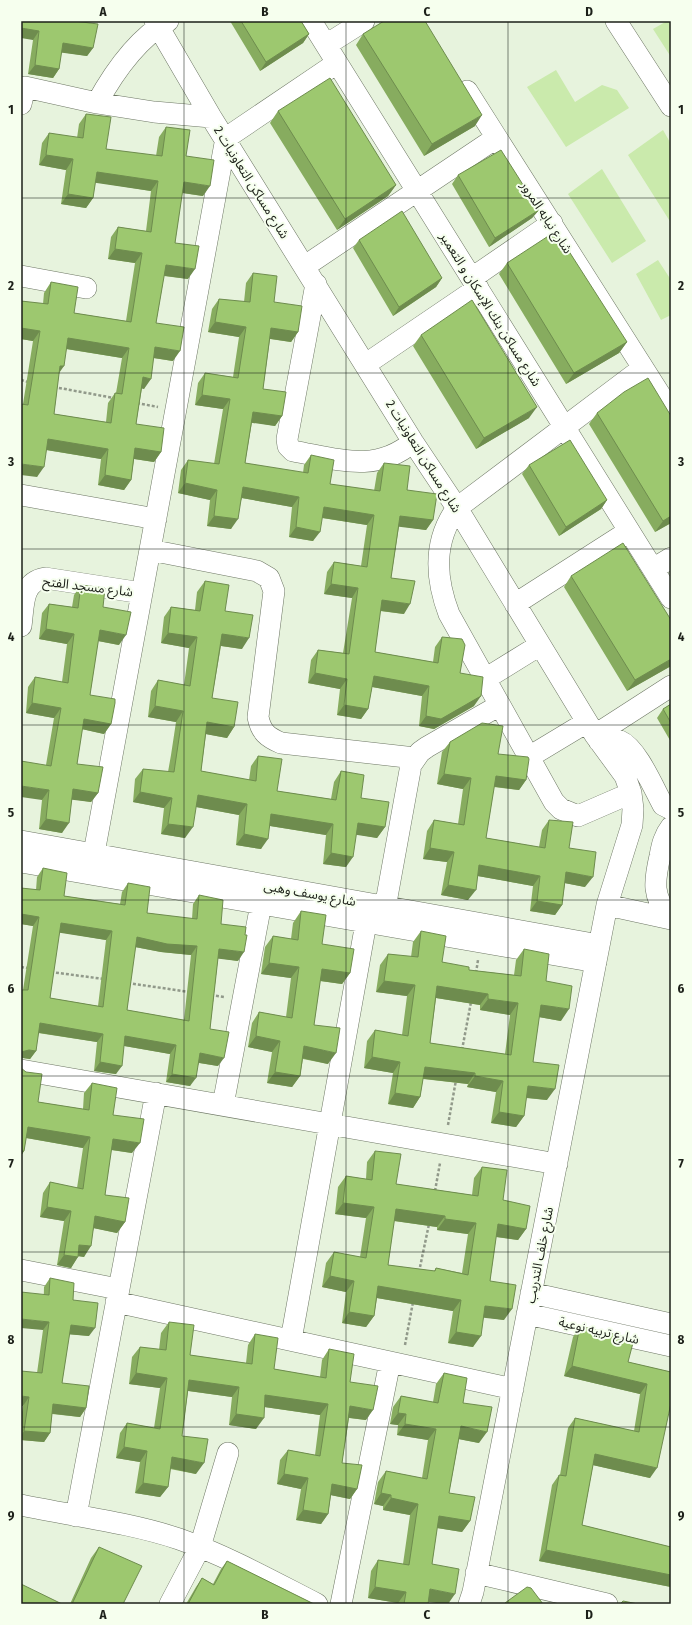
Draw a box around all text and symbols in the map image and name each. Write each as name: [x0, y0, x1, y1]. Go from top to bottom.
text: A: [98, 4, 107, 19]
text: B: [261, 4, 269, 19]
text: C: [424, 4, 431, 19]
text: D: [585, 4, 593, 19]
text: 1: [8, 102, 14, 117]
text: 1: [678, 102, 684, 117]
street label: شارع مساكن التعاونيات 2: [208, 123, 292, 243]
street label: شارع نيابه المرور: [515, 177, 576, 258]
street label: شارع مساكن بنك الإسكان و التعمير: [434, 229, 544, 391]
text: 2: [7, 278, 14, 293]
text: 2: [677, 278, 684, 293]
street label: شارع مساكن التعاونيات 2: [380, 397, 464, 517]
text: 3: [7, 454, 14, 469]
text: 3: [677, 454, 684, 469]
street label: شارع مسجد الفتح: [42, 574, 134, 602]
text: 4: [8, 629, 15, 644]
text: 4: [678, 629, 685, 644]
text: 5: [8, 805, 14, 820]
text: 5: [678, 805, 684, 820]
street label: شارع يوسف وهبى: [262, 878, 357, 912]
text: 6: [8, 981, 15, 996]
text: 6: [678, 981, 685, 996]
text: 7: [8, 1156, 14, 1171]
text: 7: [678, 1156, 684, 1171]
street label: شارع خلف التدريب: [523, 1206, 559, 1305]
street label: شارع تربيه نوعية: [557, 1314, 641, 1350]
text: 8: [8, 1332, 15, 1347]
text: 8: [678, 1332, 685, 1347]
text: 9: [8, 1508, 15, 1523]
text: 9: [678, 1508, 685, 1523]
text: A: [98, 1607, 107, 1622]
text: B: [261, 1607, 269, 1622]
text: C: [424, 1607, 431, 1622]
text: D: [585, 1607, 593, 1622]

